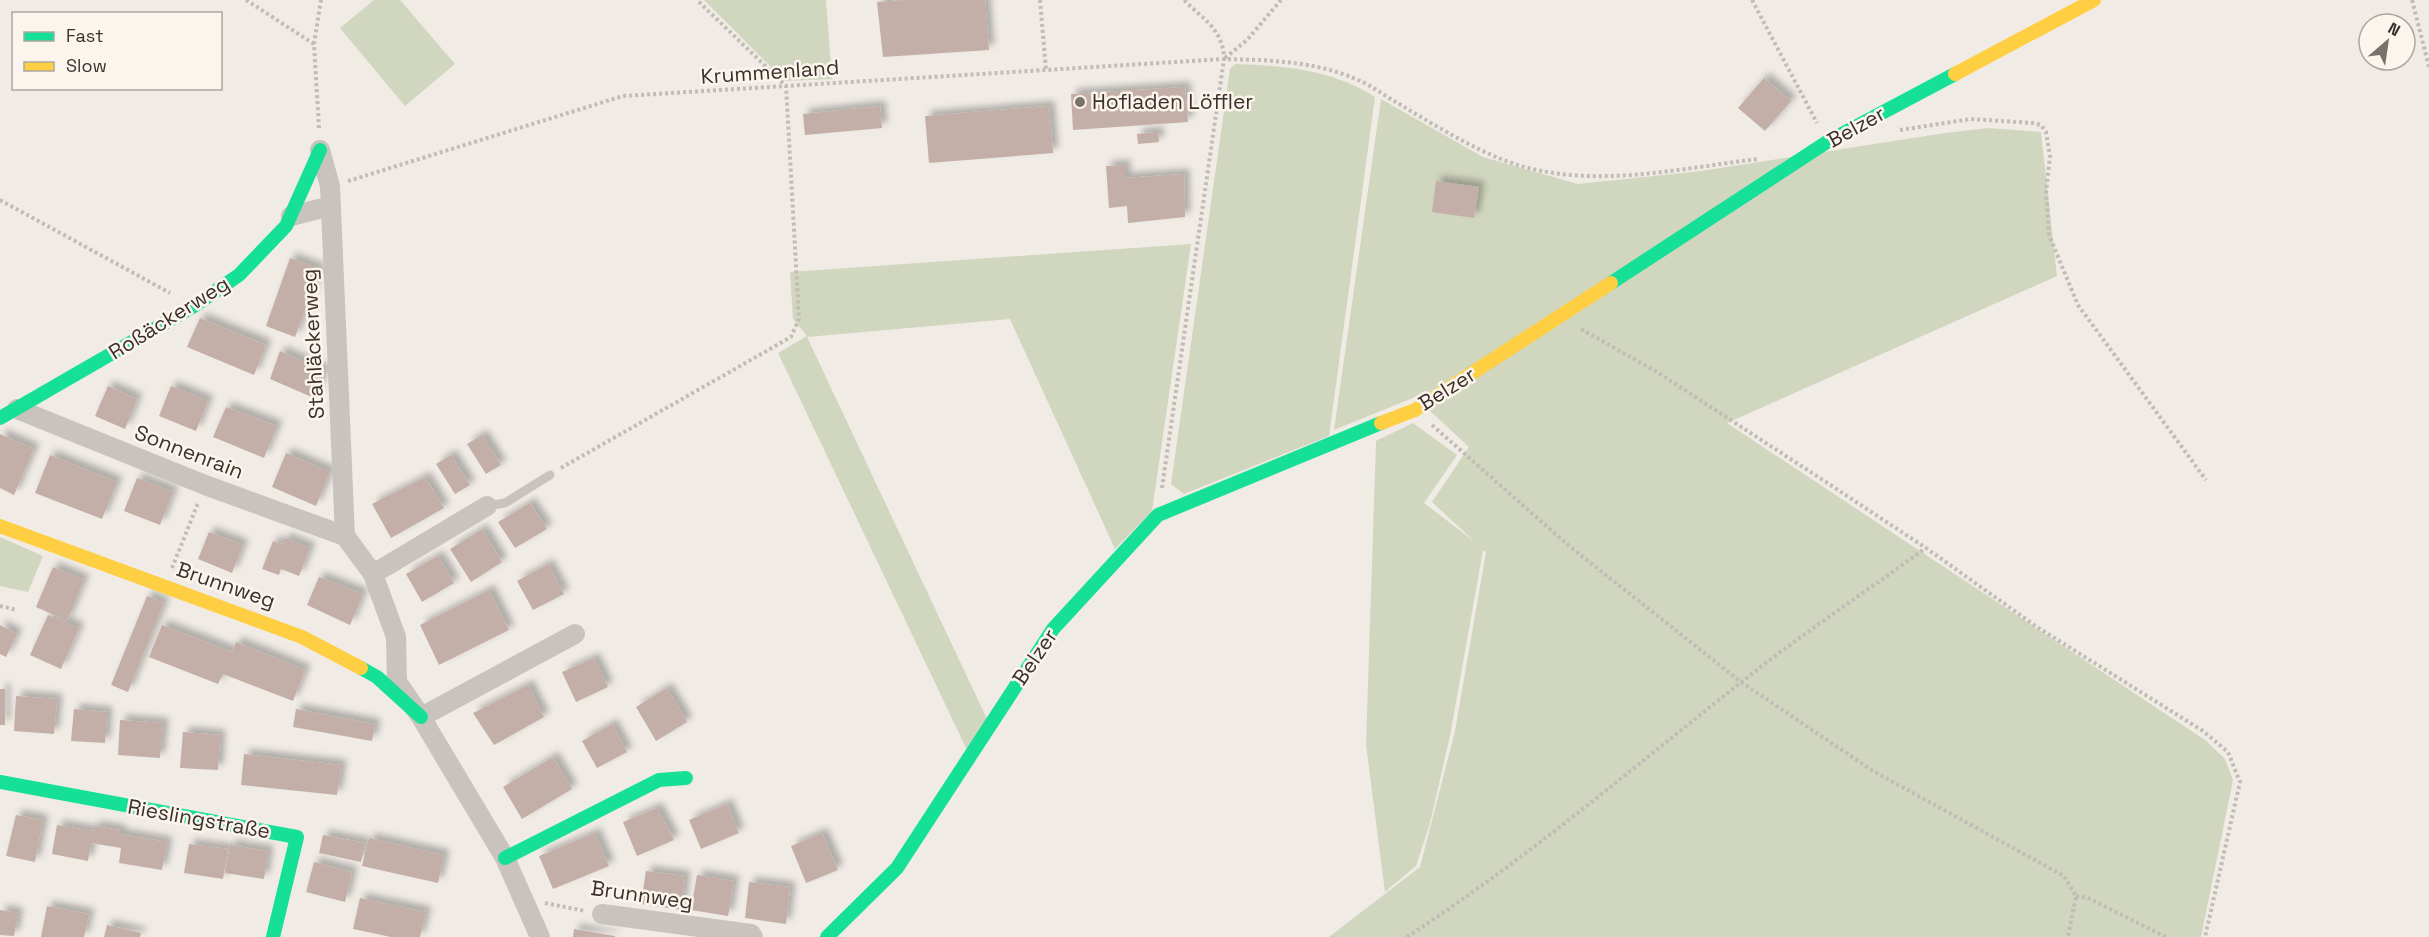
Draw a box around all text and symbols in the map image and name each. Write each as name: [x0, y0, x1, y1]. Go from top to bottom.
legend: [12, 12, 222, 90]
north arrow: [2357, 12, 2417, 72]
text: N: [2384, 18, 2404, 41]
text: Fast: [66, 24, 103, 47]
street label: Krummenland: [700, 53, 840, 90]
text: Slow: [66, 54, 107, 77]
place label: Hofladen Löffler: [1092, 88, 1253, 115]
marker: Hofladen Löffler: [1073, 95, 1087, 109]
street label: Belzer: [1822, 100, 1890, 153]
street label: Stahläckerweg: [295, 268, 330, 420]
street label: Roßäckerweg: [103, 270, 234, 365]
street label: Belzer: [1413, 361, 1480, 417]
street label: Sonnenrain: [131, 418, 247, 485]
street label: Brunnweg: [173, 555, 279, 614]
street label: Belzer: [1006, 623, 1063, 690]
street label: Rieslingstraße: [126, 793, 272, 844]
street label: Brunnweg: [589, 874, 695, 915]

